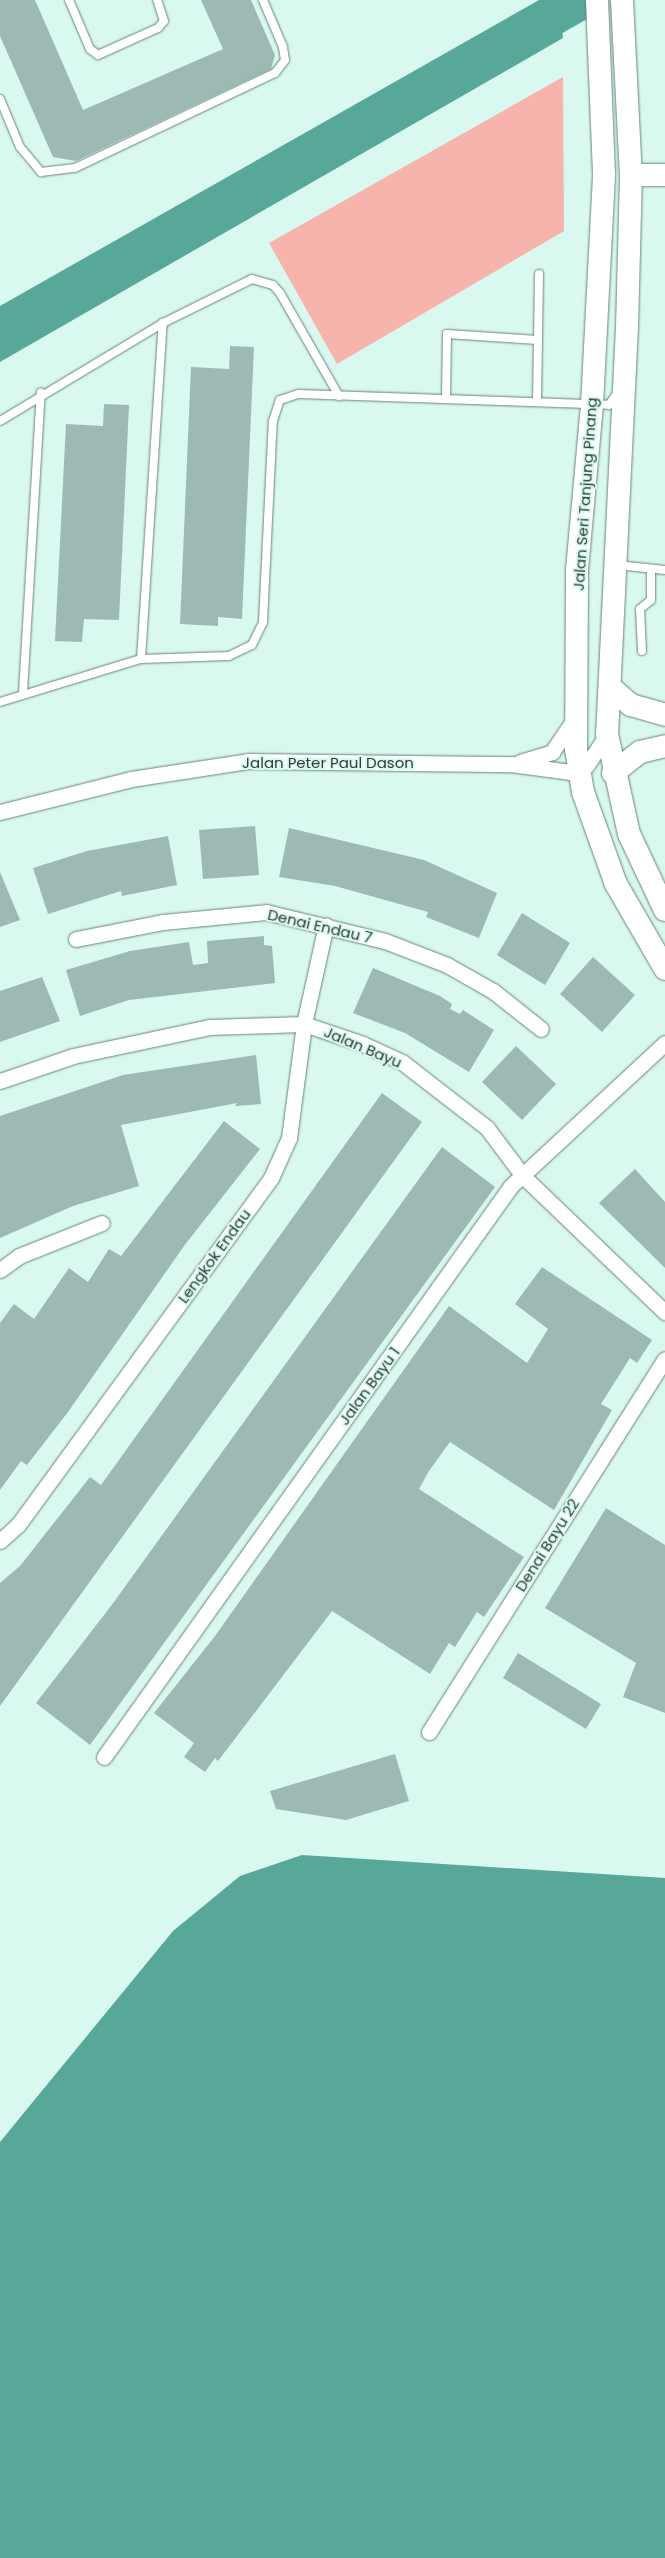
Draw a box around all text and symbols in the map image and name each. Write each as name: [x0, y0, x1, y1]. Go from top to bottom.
street label: Jalan Seri Tanjung Pinang: [569, 397, 601, 591]
street label: Jalan Peter Paul Dason: [242, 754, 414, 772]
street label: Denai Endau 7: [266, 905, 374, 947]
street label: Jalan Bayu: [321, 1023, 405, 1071]
street label: Lengkok Endau: [174, 1206, 254, 1306]
street label: Jalan Bayu 1: [335, 1344, 403, 1428]
street label: Denai Bayu 22: [511, 1495, 583, 1595]

